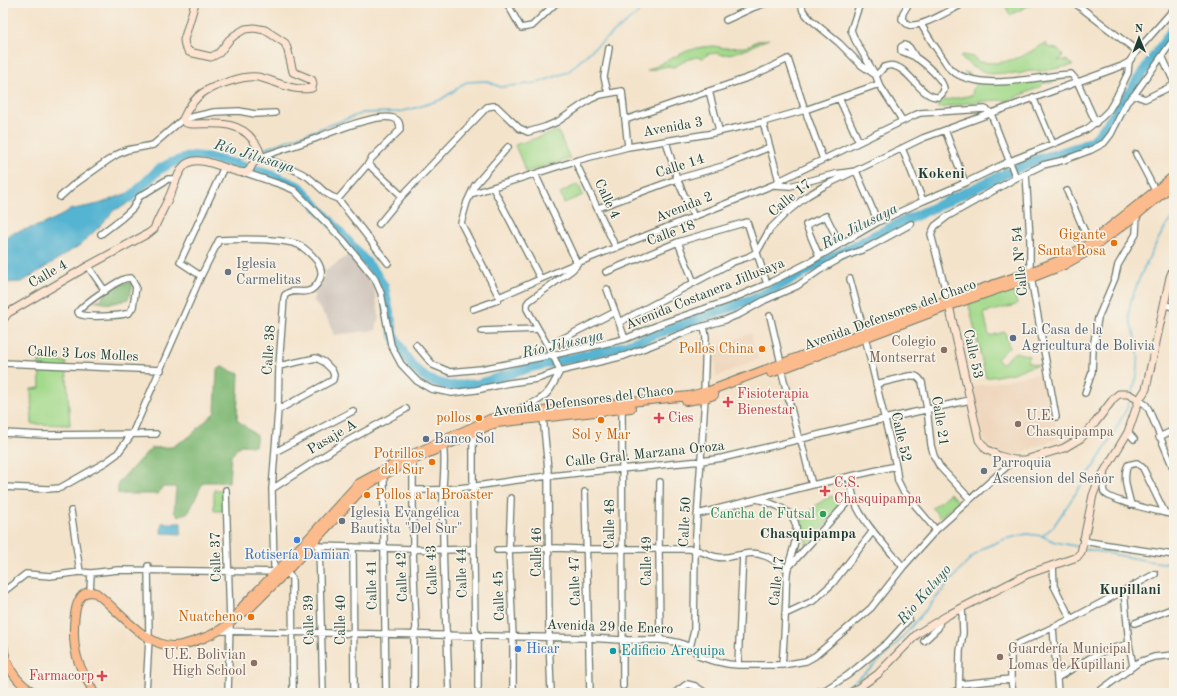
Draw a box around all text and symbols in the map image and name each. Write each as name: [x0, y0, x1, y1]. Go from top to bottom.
north arrow: [1119, 18, 1159, 58]
text: N: [1135, 24, 1144, 35]
street label: Avenida 3: [642, 115, 704, 139]
water label: Río Jilusaya: [211, 137, 296, 176]
street label: Calle 14: [654, 152, 706, 180]
district label: Kokeni: [917, 167, 965, 182]
street label: Calle 4: [592, 177, 622, 221]
street label: Calle 17: [766, 177, 814, 219]
street label: Avenida 2: [653, 189, 715, 225]
water label: Río Jilusaya: [819, 201, 900, 253]
street label: Calle 18: [645, 218, 697, 248]
street label: Calle Nº 54: [1010, 225, 1030, 297]
place label: Gigante Santa Rosa: [1037, 228, 1106, 258]
marker: Gigante Santa Rosa: [1109, 238, 1119, 248]
street label: Avenida Costanera Jillusaya: [623, 256, 787, 332]
street label: Calle 4: [26, 257, 70, 291]
place label: Iglesia Carmelitas: [236, 257, 301, 287]
marker: Iglesia Carmelitas: [223, 267, 233, 277]
street label: Avenida Defensores del Chaco: [802, 277, 978, 353]
place label: La Casa de la Agricultura de Bolivia: [1021, 323, 1155, 353]
street label: Calle 38: [260, 324, 278, 376]
water label: Río Jilusaya: [520, 328, 605, 362]
street label: Calle 53: [961, 328, 985, 380]
marker: La Casa de la Agricultura de Bolivia: [1008, 333, 1018, 343]
place label: Colegio Montserrat: [869, 335, 936, 365]
place label: Pollos China: [679, 342, 754, 356]
street label: Calle 3 Los Molles: [27, 344, 139, 364]
marker: Pollos China: [757, 344, 767, 354]
marker: Colegio Montserrat: [939, 345, 949, 355]
street label: Avenida Defensores del Chaco: [492, 383, 674, 419]
place label: Fisioterapia Bienestar: [737, 387, 809, 417]
street label: Calle 21: [929, 395, 951, 447]
marker: Fisioterapia Bienestar: [722, 396, 734, 408]
place label: U.E. Chasquipampa: [1026, 409, 1114, 439]
place label: pollos: [436, 411, 471, 425]
place label: Cies: [668, 411, 694, 425]
street label: Calle 52: [889, 411, 913, 463]
marker: Cies: [653, 412, 665, 424]
marker: pollos: [474, 413, 484, 423]
marker: Sol y Mar: [596, 415, 606, 425]
street label: Pasaje A: [305, 417, 359, 457]
marker: U.E. Chasquipampa: [1013, 419, 1023, 429]
place label: Sol y Mar: [571, 428, 631, 442]
place label: Banco Sol: [434, 432, 495, 446]
marker: Banco Sol: [421, 434, 431, 444]
street label: Calle Gral. Marzana Oroza: [565, 439, 725, 469]
place label: Potrillos del Sur: [373, 447, 424, 477]
place label: Parroquia Ascension del Señor: [992, 456, 1114, 486]
marker: Potrillos del Sur: [427, 457, 437, 467]
marker: Parroquia Ascension del Señor: [979, 466, 989, 476]
place label: C.S. Chasquipampa: [834, 476, 922, 506]
marker: C.S. Chasquipampa: [819, 485, 831, 497]
place label: Pollos a la Broaster: [375, 488, 493, 502]
marker: Pollos a la Broaster: [362, 490, 372, 500]
street label: Calle 50: [677, 496, 693, 548]
street label: Calle 48: [603, 499, 617, 549]
place label: Iglesia Evangélica Bautista "Del Sur": [350, 506, 463, 536]
place label: Cancha de Futsal: [710, 507, 815, 521]
marker: Cancha de Futsal: [818, 509, 828, 519]
marker: Iglesia Evangélica Bautista "Del Sur": [337, 516, 347, 526]
street label: Calle 46: [530, 527, 544, 577]
district label: Chasquipampa: [760, 527, 857, 542]
street label: Calle 37: [209, 532, 223, 582]
marker: Rotisería Damian: [292, 535, 302, 545]
street label: Calle 49: [640, 536, 654, 586]
street label: Calle 43: [424, 545, 440, 595]
place label: Rotisería Damian: [244, 548, 350, 562]
street label: Calle 44: [455, 548, 469, 598]
street label: Calle 42: [394, 552, 410, 602]
street label: Calle 17: [767, 555, 787, 607]
street label: Calle 47: [567, 556, 583, 606]
street label: Calle 41: [365, 560, 379, 610]
water label: Rio Kaluyo: [894, 562, 955, 629]
street label: Calle 45: [491, 571, 507, 621]
district label: Kupillani: [1099, 583, 1161, 598]
street label: Calle 39: [302, 595, 316, 645]
street label: Calle 40: [334, 595, 348, 645]
place label: Nuatcheno: [178, 610, 243, 624]
marker: Nuatcheno: [246, 612, 256, 622]
street label: Avenida 29 de Enero: [546, 618, 674, 636]
place label: Hicar: [526, 642, 560, 656]
place label: Guardería Municipal Lomas de Kupillani: [1008, 642, 1131, 672]
marker: Hicar: [513, 644, 523, 654]
place label: Edificio Arequipa: [621, 644, 725, 658]
marker: Edificio Arequipa: [608, 646, 618, 656]
place label: U.E. Bolivian High School: [164, 648, 246, 678]
marker: Guardería Municipal Lomas de Kupillani: [995, 652, 1005, 662]
marker: U.E. Bolivian High School: [249, 658, 259, 668]
place label: Farmacorp: [29, 669, 94, 683]
marker: Farmacorp: [97, 671, 107, 681]

